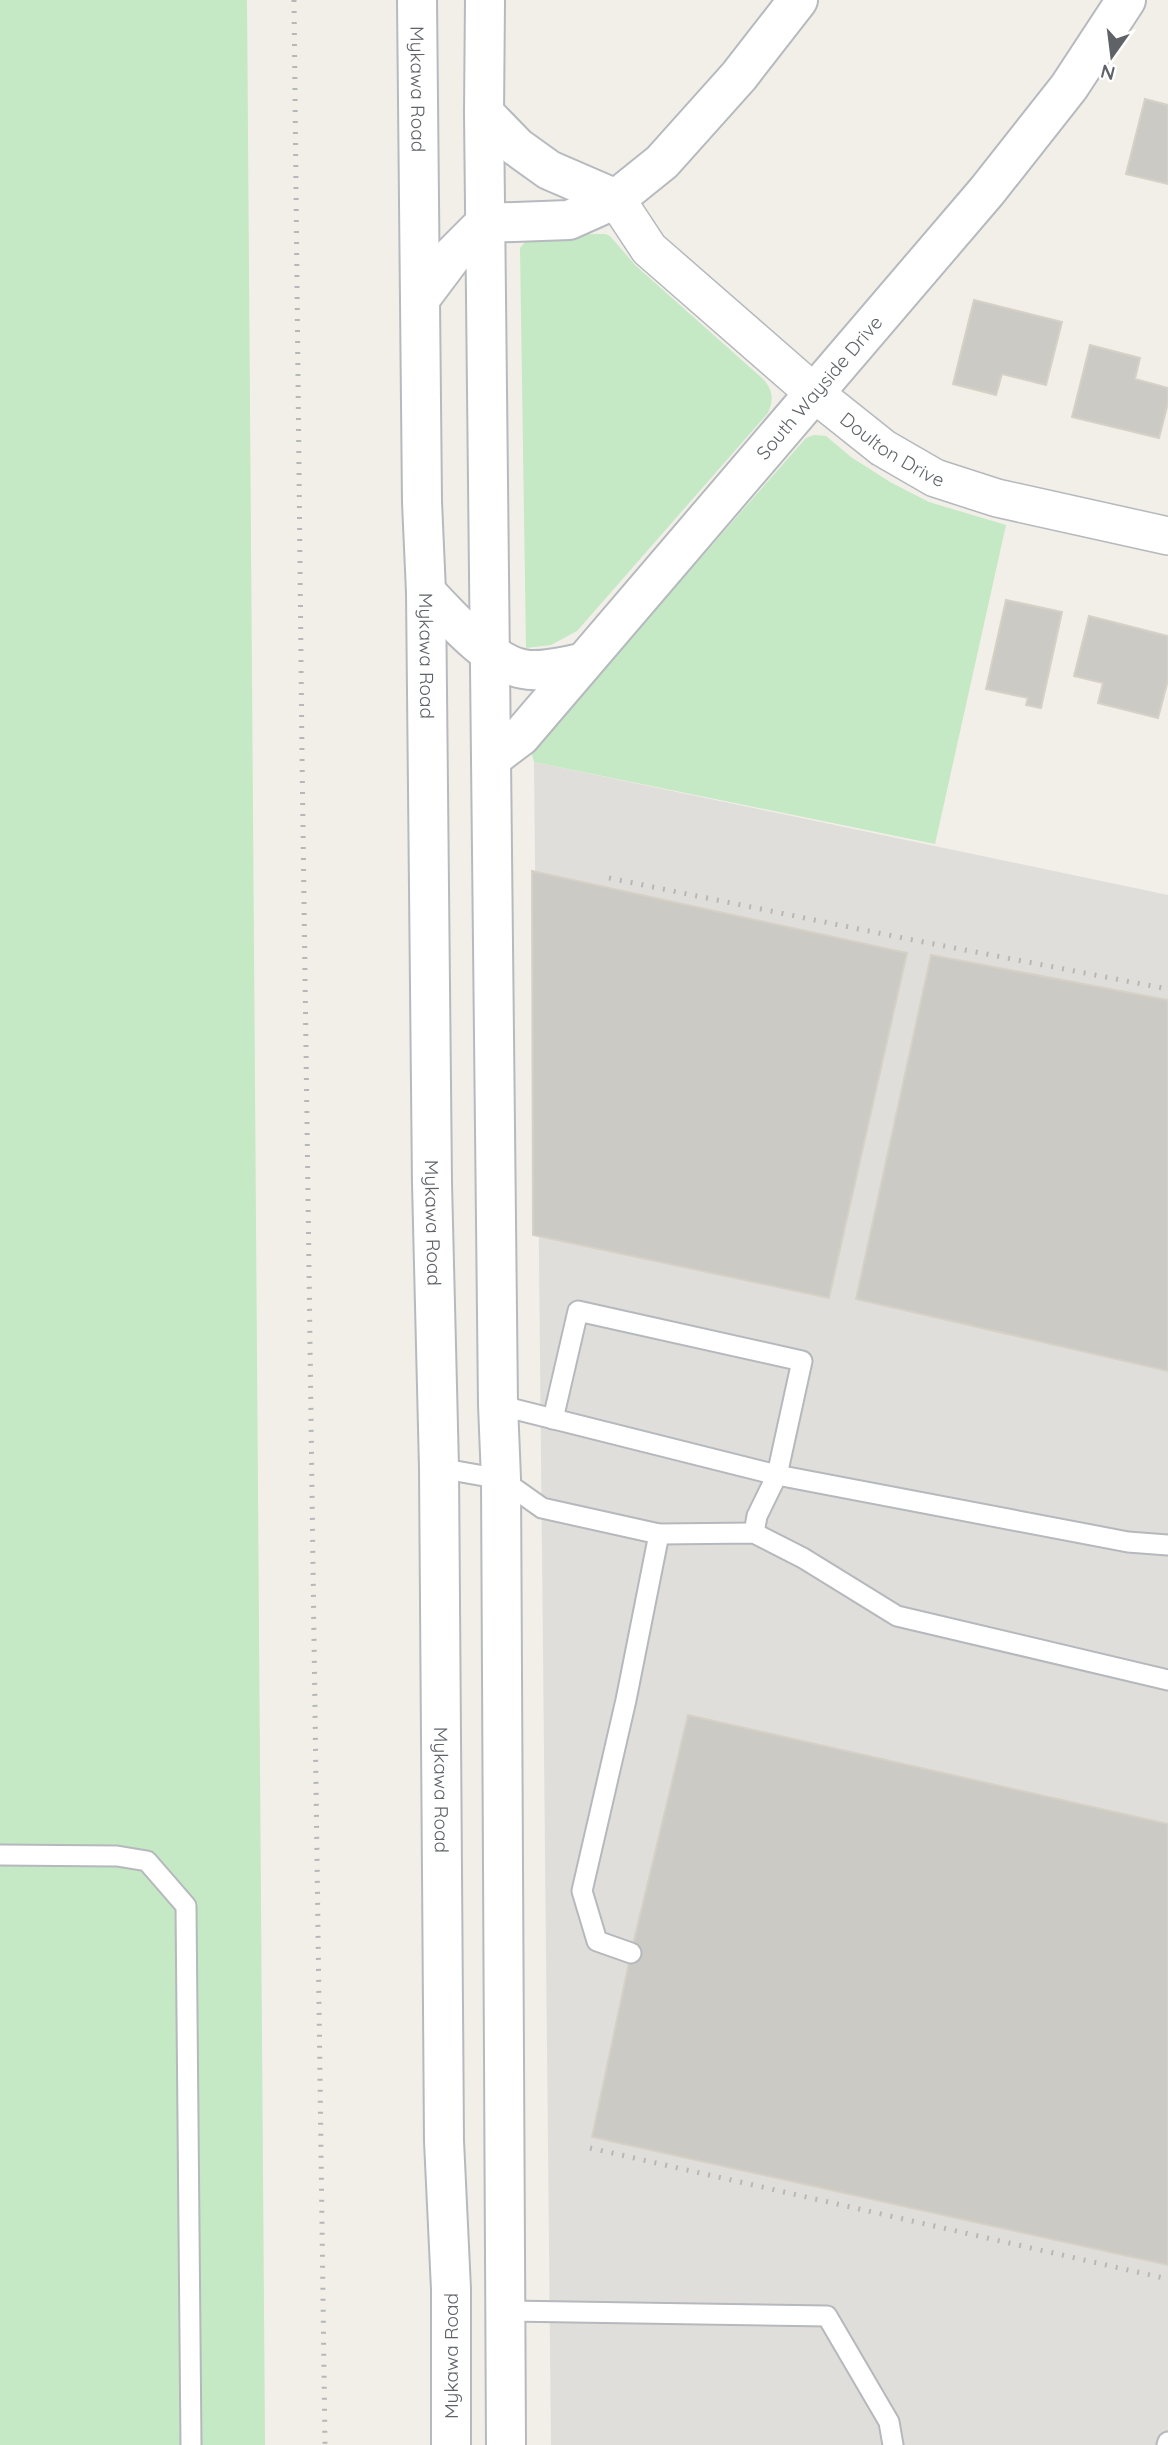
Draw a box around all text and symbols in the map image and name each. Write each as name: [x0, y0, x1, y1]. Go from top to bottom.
north arrow: [1077, 21, 1147, 91]
street label: Mykawa Road: [405, 26, 431, 152]
text: N: [1098, 59, 1118, 86]
street label: South Wayside Drive: [751, 310, 887, 464]
street label: Doulton Drive: [835, 407, 947, 492]
street label: Mykawa Road: [414, 593, 439, 719]
street label: Mykawa Road: [420, 1160, 447, 1286]
street label: Mykawa Road: [429, 1727, 454, 1853]
street label: Mykawa Road: [439, 2293, 463, 2419]

